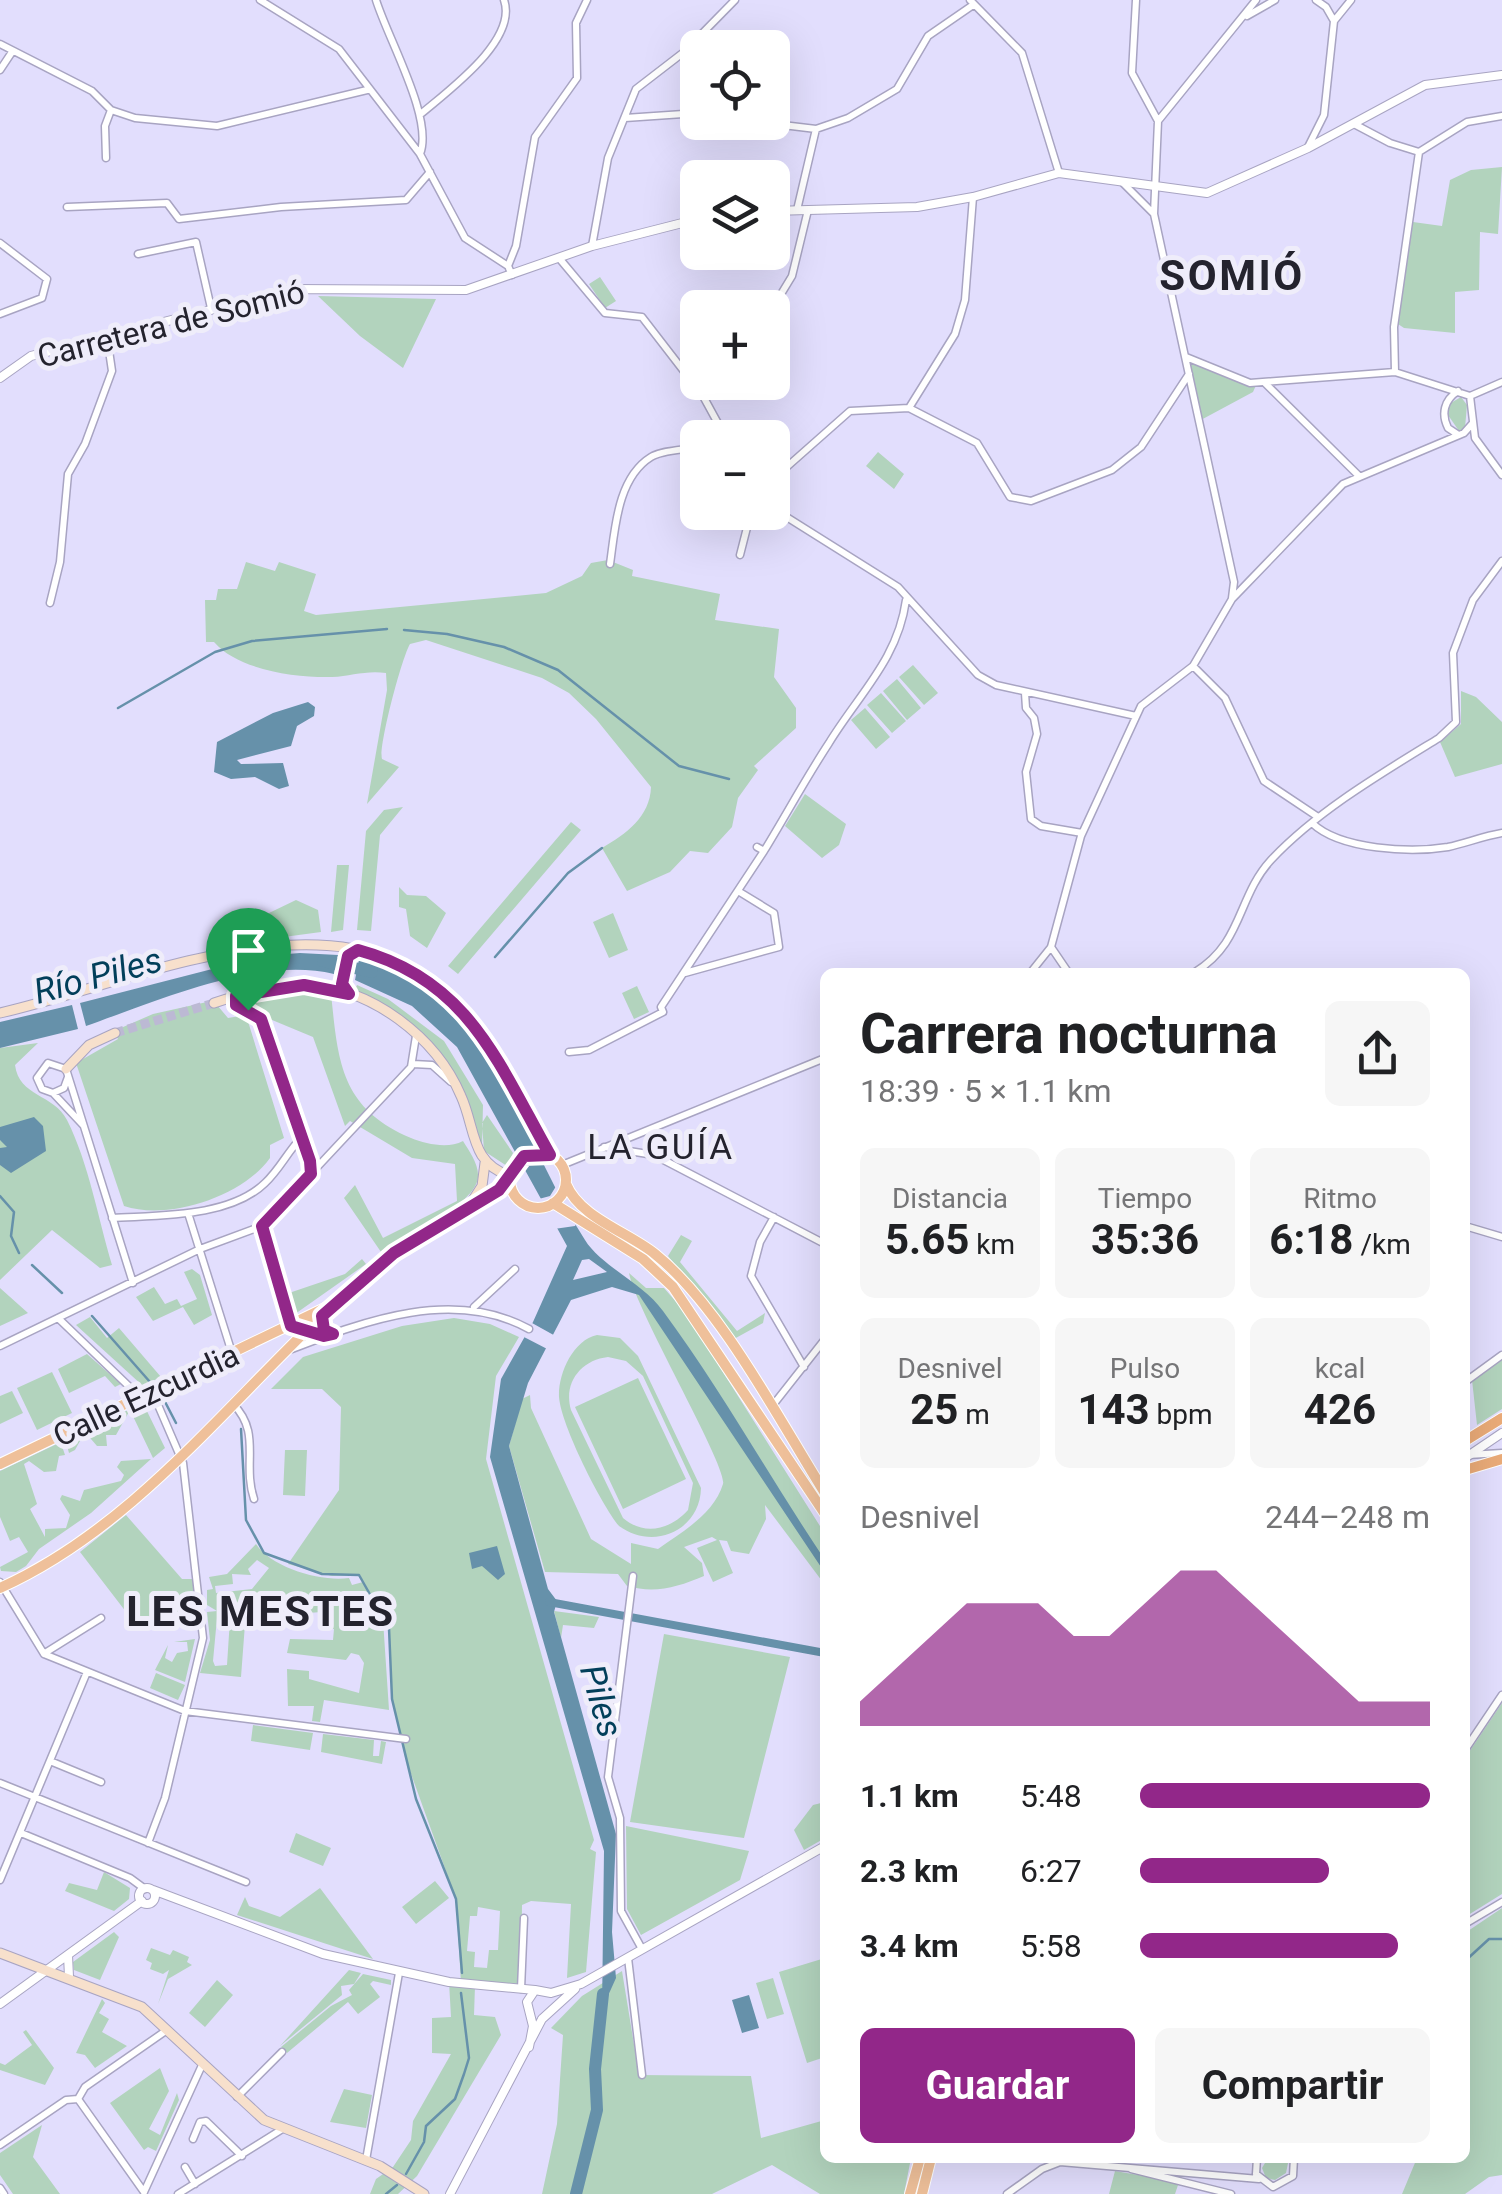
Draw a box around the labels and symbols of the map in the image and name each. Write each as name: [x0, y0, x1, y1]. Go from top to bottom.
district label: SOMIÓ: [1159, 251, 1305, 300]
street label: Carretera de Somió: [34, 272, 308, 376]
pin: [206, 908, 291, 1011]
water label: Río Piles: [30, 939, 166, 1013]
district label: LA GUÍA: [587, 1127, 735, 1168]
street label: Calle Ezcurdia: [47, 1335, 245, 1455]
district label: LES MESTES: [126, 1587, 396, 1636]
water label: Piles: [571, 1660, 631, 1742]

